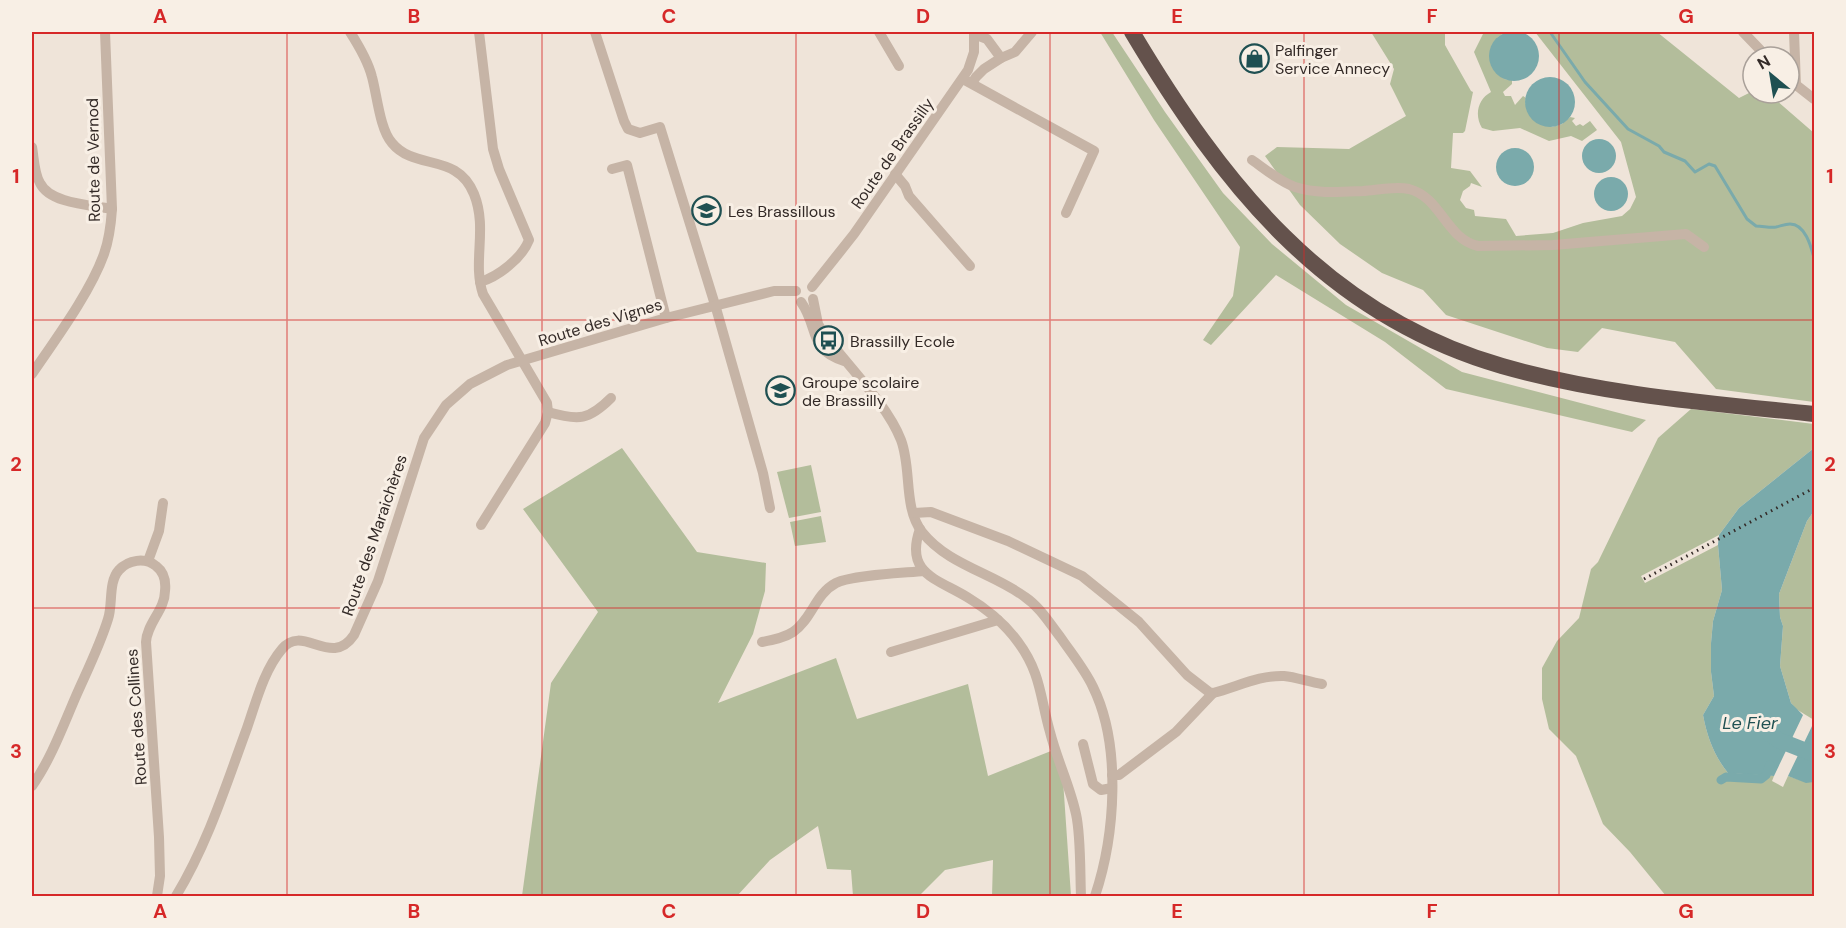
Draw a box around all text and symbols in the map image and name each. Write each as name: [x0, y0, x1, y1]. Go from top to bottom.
text: A: [153, 3, 167, 29]
text: B: [408, 3, 420, 29]
text: C: [662, 3, 676, 29]
text: D: [916, 3, 930, 29]
text: E: [1171, 3, 1183, 29]
text: F: [1426, 3, 1438, 29]
text: G: [1678, 3, 1694, 29]
place label: Palfinger Service Annecy: [1275, 40, 1390, 79]
shop icon: Palfinger Service Annecy: [1238, 43, 1270, 75]
north arrow: [1741, 45, 1801, 105]
text: N: [1753, 50, 1774, 74]
street label: Route de Brassilly: [846, 94, 939, 213]
street label: Route de Vernod: [82, 98, 105, 222]
text: 1: [12, 163, 20, 189]
text: 1: [1826, 163, 1834, 189]
school or university icon: Les Brassillous: [691, 195, 723, 227]
place label: Les Brassillous: [728, 201, 835, 222]
street label: Route des Vignes: [536, 294, 665, 351]
bus stop icon: Brassilly Ecole: [813, 325, 845, 357]
place label: Brassilly Ecole: [850, 331, 955, 352]
place label: Groupe scolaire de Brassilly: [802, 372, 919, 411]
school or university icon: Groupe scolaire de Brassilly: [765, 375, 797, 407]
text: 2: [10, 451, 22, 477]
text: 2: [1824, 451, 1836, 477]
street label: Route des Maraichères: [337, 452, 412, 619]
street label: Route des Collines: [121, 648, 152, 786]
water label: Le Fier: [1722, 711, 1779, 735]
text: 3: [10, 738, 22, 764]
text: 3: [1824, 738, 1836, 764]
text: A: [153, 898, 167, 924]
text: B: [408, 898, 420, 924]
text: C: [662, 898, 676, 924]
text: D: [916, 898, 930, 924]
text: E: [1171, 898, 1183, 924]
text: F: [1426, 898, 1438, 924]
text: G: [1678, 898, 1694, 924]

